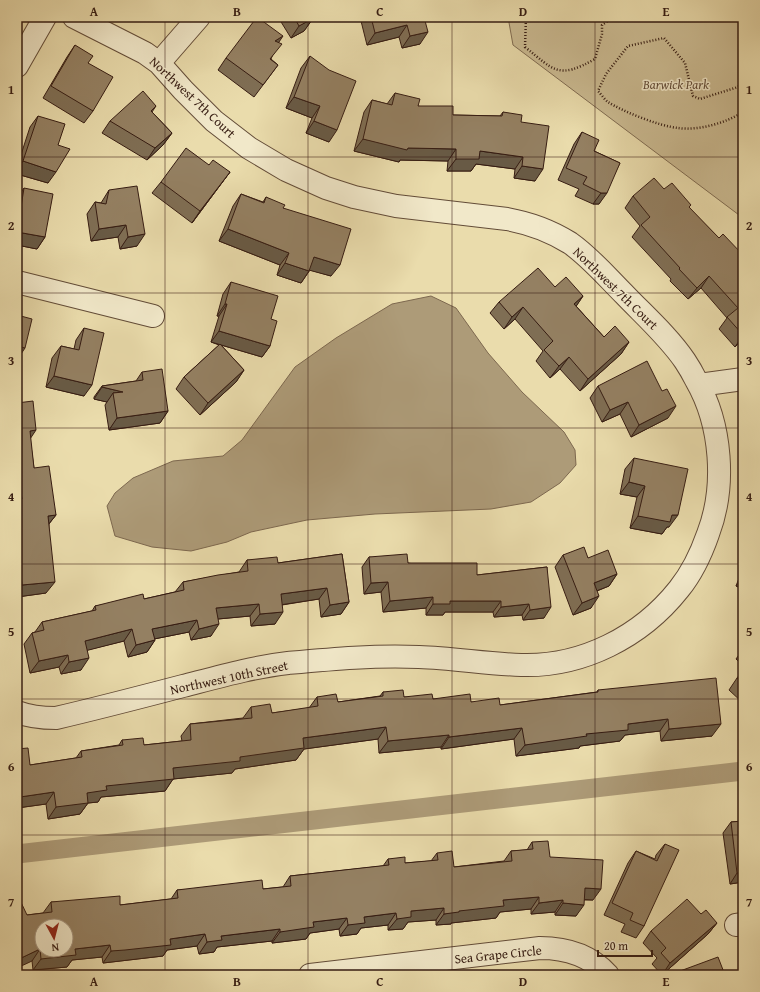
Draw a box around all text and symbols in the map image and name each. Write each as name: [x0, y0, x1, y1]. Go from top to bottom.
text: A: [90, 2, 99, 21]
text: B: [233, 2, 241, 21]
text: C: [376, 2, 384, 21]
text: D: [519, 2, 527, 21]
text: E: [663, 2, 670, 21]
street label: Northwest 7th Court: [145, 52, 240, 143]
park label: Barwick Park: [642, 75, 709, 94]
text: 1: [8, 80, 14, 99]
text: 1: [746, 80, 752, 99]
text: 2: [8, 216, 15, 235]
text: 2: [746, 216, 753, 235]
street label: Northwest 7th Court: [569, 243, 663, 334]
text: 3: [8, 351, 14, 370]
text: 3: [746, 351, 752, 370]
text: 4: [8, 487, 15, 506]
text: 4: [746, 487, 753, 506]
text: 5: [8, 622, 15, 641]
text: 5: [746, 622, 753, 641]
street label: Northwest 10th Street: [168, 656, 290, 699]
text: 6: [8, 757, 15, 776]
text: 6: [746, 757, 753, 776]
text: 7: [8, 893, 15, 912]
text: 7: [746, 893, 753, 912]
north arrow: [34, 918, 74, 958]
scale bar: [598, 932, 652, 958]
text: 20 m: [604, 937, 628, 954]
text: N: [50, 940, 60, 956]
street label: Sea Grape Circle: [453, 940, 543, 969]
text: A: [90, 972, 99, 991]
text: B: [233, 972, 241, 991]
text: C: [376, 972, 384, 991]
text: D: [519, 972, 527, 991]
text: E: [663, 972, 670, 991]

